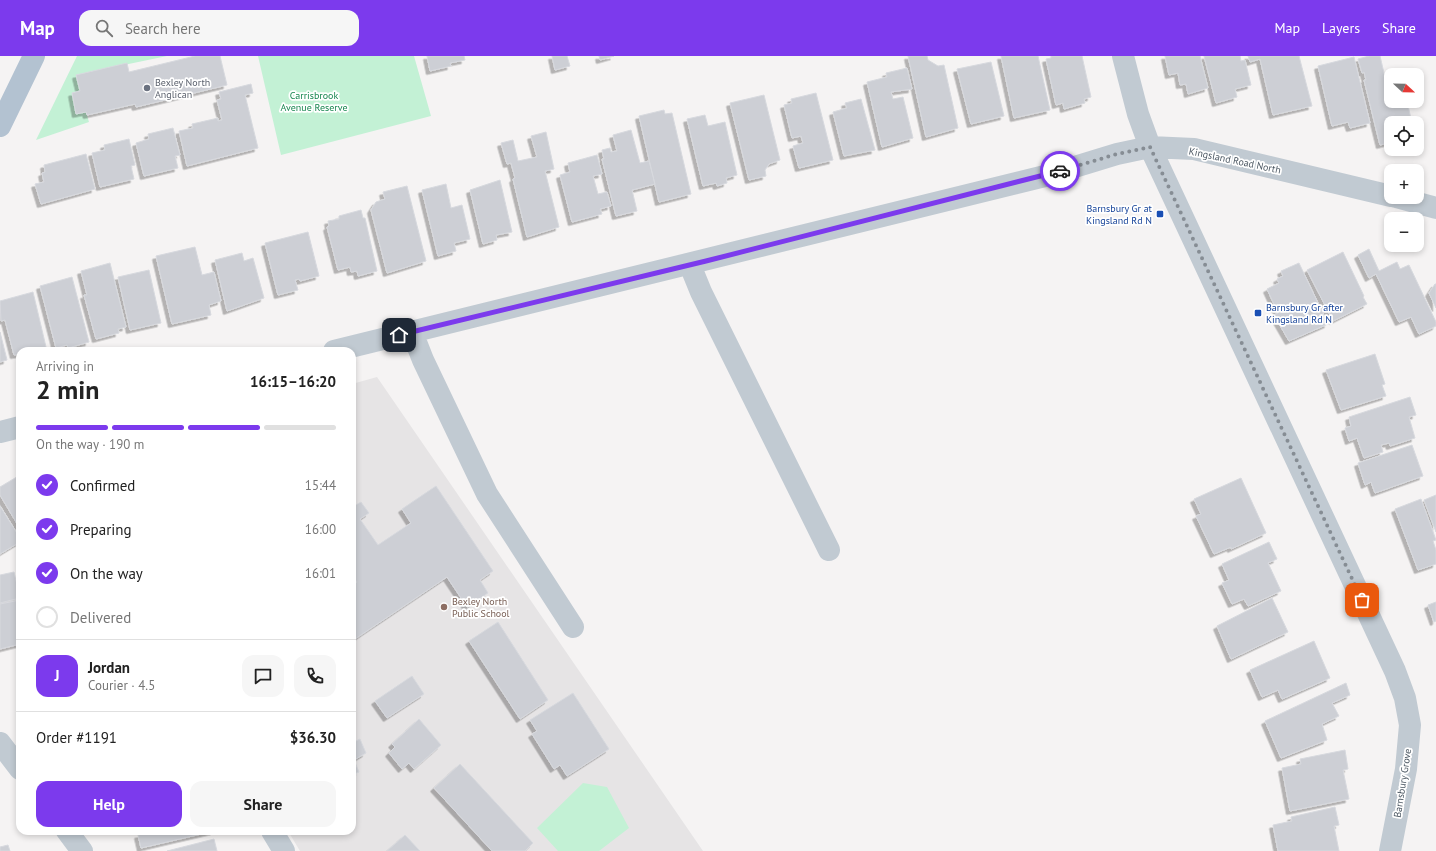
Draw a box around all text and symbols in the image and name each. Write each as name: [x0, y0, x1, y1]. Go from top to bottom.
search box: [79, 10, 359, 46]
text: Map: [20, 16, 55, 40]
icon: search: [93, 17, 115, 39]
text: Search here: [125, 19, 201, 38]
text: Map: [1274, 19, 1300, 37]
text: Layers: [1322, 19, 1360, 37]
text: Share: [1382, 19, 1416, 37]
north arrow: [1384, 68, 1424, 108]
map controls: [1384, 68, 1424, 252]
place label: Bexley North Anglican: [155, 76, 210, 101]
marker: Bexley North Anglican: [142, 83, 152, 93]
park label: Carrisbrook Avenue Reserve: [281, 89, 347, 114]
button: locate: [1384, 116, 1424, 156]
street label: Kingsland Road North: [1188, 144, 1282, 177]
courier: [1040, 151, 1080, 191]
icon: car: [1049, 160, 1071, 182]
button: +: [1384, 164, 1424, 204]
place label: Barnsbury Gr at Kingsland Rd N: [1086, 202, 1153, 227]
marker: Barnsbury Gr at Kingsland Rd N: [1155, 209, 1165, 219]
button: −: [1384, 212, 1424, 252]
place label: Barnsbury Gr after Kingsland Rd N: [1266, 301, 1344, 326]
marker: Barnsbury Gr after Kingsland Rd N: [1253, 308, 1263, 318]
pin: [382, 318, 416, 352]
icon: home: [388, 324, 410, 346]
text: Arriving in: [36, 358, 94, 375]
text: 16:15–16:20: [250, 372, 336, 391]
text: 2 min: [36, 373, 99, 406]
text: On the way · 190 m: [36, 436, 144, 453]
icon: check: [36, 474, 58, 496]
text: Confirmed: [70, 476, 135, 495]
text: 15:44: [305, 477, 336, 494]
icon: check: [36, 518, 58, 540]
text: Preparing: [70, 520, 132, 539]
text: 16:00: [305, 521, 336, 538]
icon: check: [36, 562, 58, 584]
text: On the way: [70, 564, 143, 583]
text: 16:01: [305, 565, 336, 582]
pin: [1345, 583, 1379, 617]
icon: bag: [1351, 589, 1373, 611]
place label: Bexley North Public School: [452, 595, 510, 620]
marker: Bexley North Public School: [439, 602, 449, 612]
text: Delivered: [70, 608, 131, 627]
button: chat: [242, 655, 284, 697]
button: phone: [294, 655, 336, 697]
text: Jordan: [88, 658, 130, 677]
text: J: [54, 666, 60, 685]
text: Courier · 4.5: [88, 677, 155, 694]
text: Order #1191: [36, 728, 117, 747]
text: $36.30: [290, 728, 336, 747]
street label: Barnsbury Grove: [1391, 748, 1414, 818]
button: Help: [36, 781, 182, 827]
button: Share: [190, 781, 336, 827]

